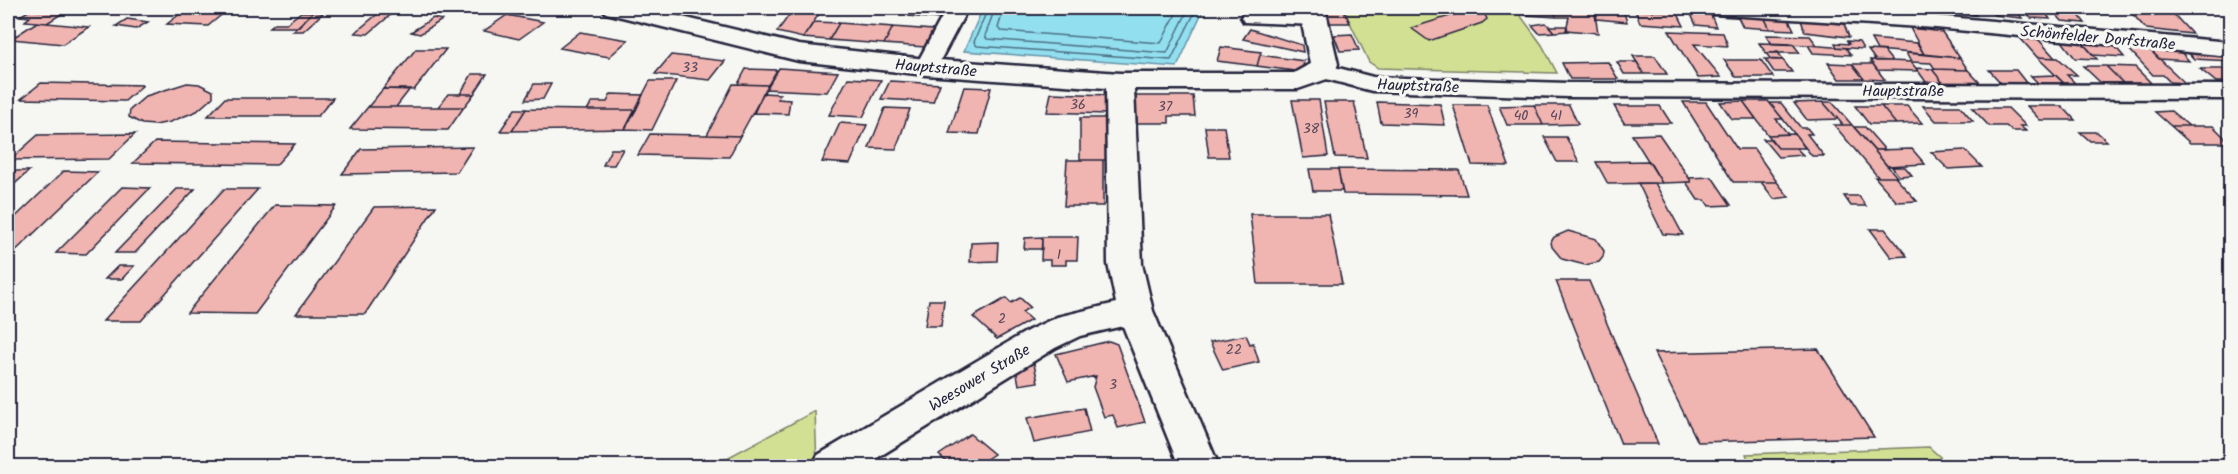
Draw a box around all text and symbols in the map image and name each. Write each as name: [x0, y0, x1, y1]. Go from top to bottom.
street label: Schönfelder Dorfstraße: [2019, 19, 2176, 58]
street label: Hauptstraße: [894, 52, 978, 85]
house number: 33: [682, 57, 698, 79]
street label: Hauptstraße: [1376, 73, 1459, 100]
street label: Hauptstraße: [1862, 79, 1944, 104]
house number: 36: [1070, 94, 1086, 116]
house number: 37: [1158, 96, 1173, 118]
house number: 39: [1404, 103, 1419, 125]
house number: 40: [1514, 105, 1528, 127]
house number: 41: [1550, 105, 1562, 127]
house number: 38: [1303, 118, 1320, 140]
house number: 1: [1057, 244, 1061, 266]
house number: 2: [998, 308, 1006, 330]
street label: Weesower Straße: [924, 338, 1035, 419]
house number: 22: [1226, 339, 1242, 361]
house number: 3: [1109, 374, 1117, 396]

